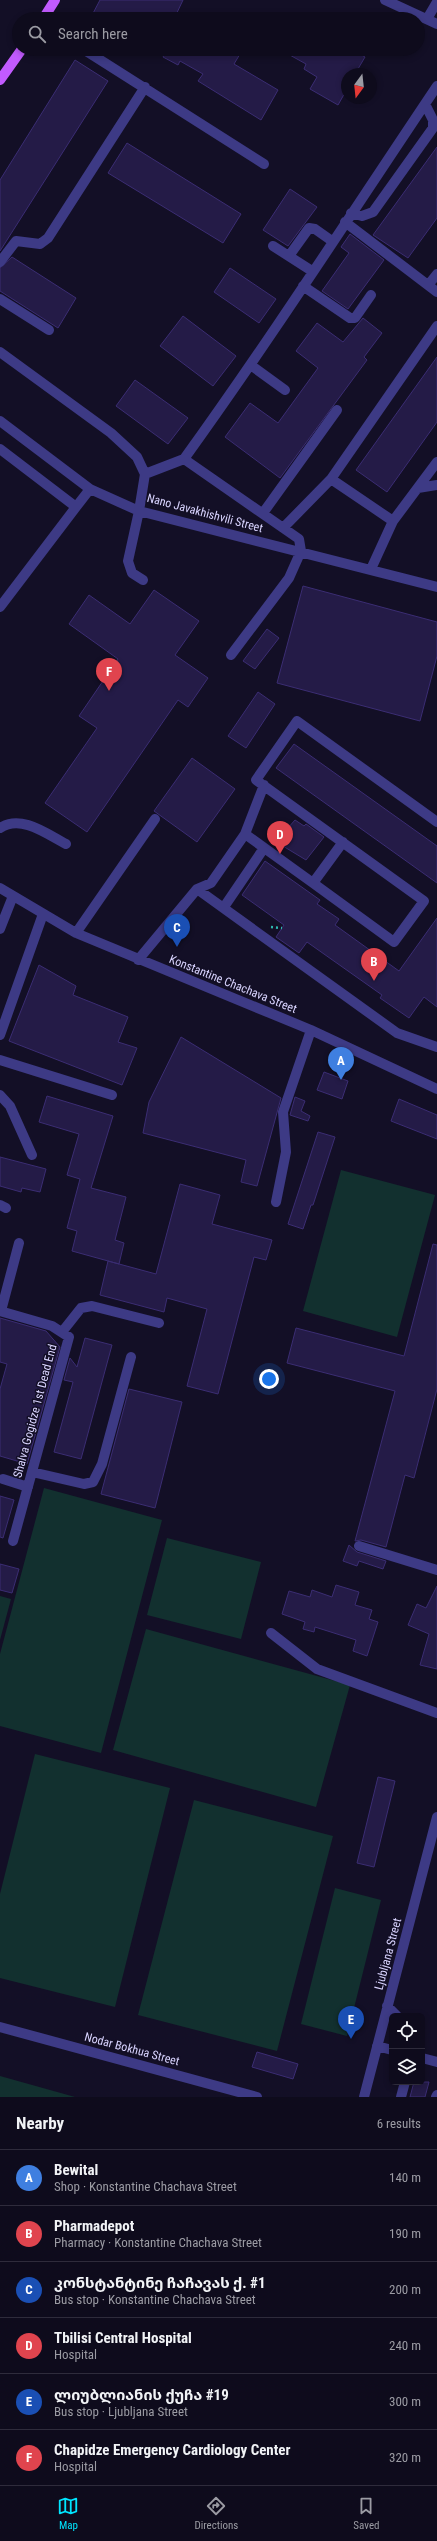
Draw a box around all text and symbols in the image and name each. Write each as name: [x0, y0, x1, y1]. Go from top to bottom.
search box: [12, 12, 425, 56]
icon: search: [26, 23, 48, 45]
text: Search here: [58, 25, 128, 43]
north arrow: [341, 68, 377, 104]
street label: Nano Javakhishvili Street: [145, 491, 265, 535]
pin: F: [96, 658, 122, 691]
pin: D: [267, 821, 293, 854]
pin: C: [164, 914, 190, 947]
pin: B: [361, 948, 387, 981]
street label: Konstantine Chachava Street: [167, 952, 299, 1016]
pin: A: [328, 1047, 354, 1080]
street label: Shalva Gogidze 1st Dead End: [10, 1343, 60, 1479]
your location: [259, 1369, 279, 1389]
street label: Ljubljana Street: [372, 1916, 404, 1991]
pin: E: [338, 2006, 364, 2039]
map controls: [389, 2013, 425, 2085]
button: locate: [389, 2013, 425, 2049]
street label: Nodar Bokhua Street: [83, 2030, 181, 2069]
button: layers: [389, 2049, 425, 2085]
text: Nearby: [16, 2113, 64, 2133]
text: 6 results: [377, 2116, 421, 2131]
text: Bewital: [54, 2161, 98, 2179]
text: A: [25, 2170, 33, 2185]
text: 140 m: [389, 2170, 421, 2185]
text: Shop · Konstantine Chachava Street: [54, 2179, 237, 2194]
text: Pharmadepot: [54, 2217, 134, 2235]
text: B: [25, 2226, 33, 2241]
text: 190 m: [389, 2226, 421, 2241]
text: Pharmacy · Konstantine Chachava Street: [54, 2235, 262, 2250]
text: კონსტანტინე ჩაჩავას ქ. #1: [54, 2274, 266, 2292]
text: C: [25, 2282, 33, 2297]
text: 200 m: [389, 2282, 421, 2297]
text: Bus stop · Konstantine Chachava Street: [54, 2292, 256, 2307]
text: Tbilisi Central Hospital: [54, 2329, 192, 2347]
text: D: [25, 2338, 33, 2353]
text: 240 m: [389, 2338, 421, 2353]
text: Hospital: [54, 2347, 97, 2362]
text: ლიუბლიანის ქუჩა #19: [54, 2386, 229, 2404]
text: E: [26, 2394, 32, 2409]
text: 300 m: [389, 2394, 421, 2409]
text: Bus stop · Ljubljana Street: [54, 2404, 188, 2419]
text: Chapidze Emergency Cardiology Center: [54, 2441, 290, 2459]
text: F: [26, 2450, 32, 2465]
text: 320 m: [389, 2450, 421, 2465]
text: Hospital: [54, 2459, 97, 2474]
tab: Map: [57, 2495, 79, 2532]
tab: Directions: [194, 2495, 238, 2532]
tab: Saved: [353, 2495, 380, 2532]

